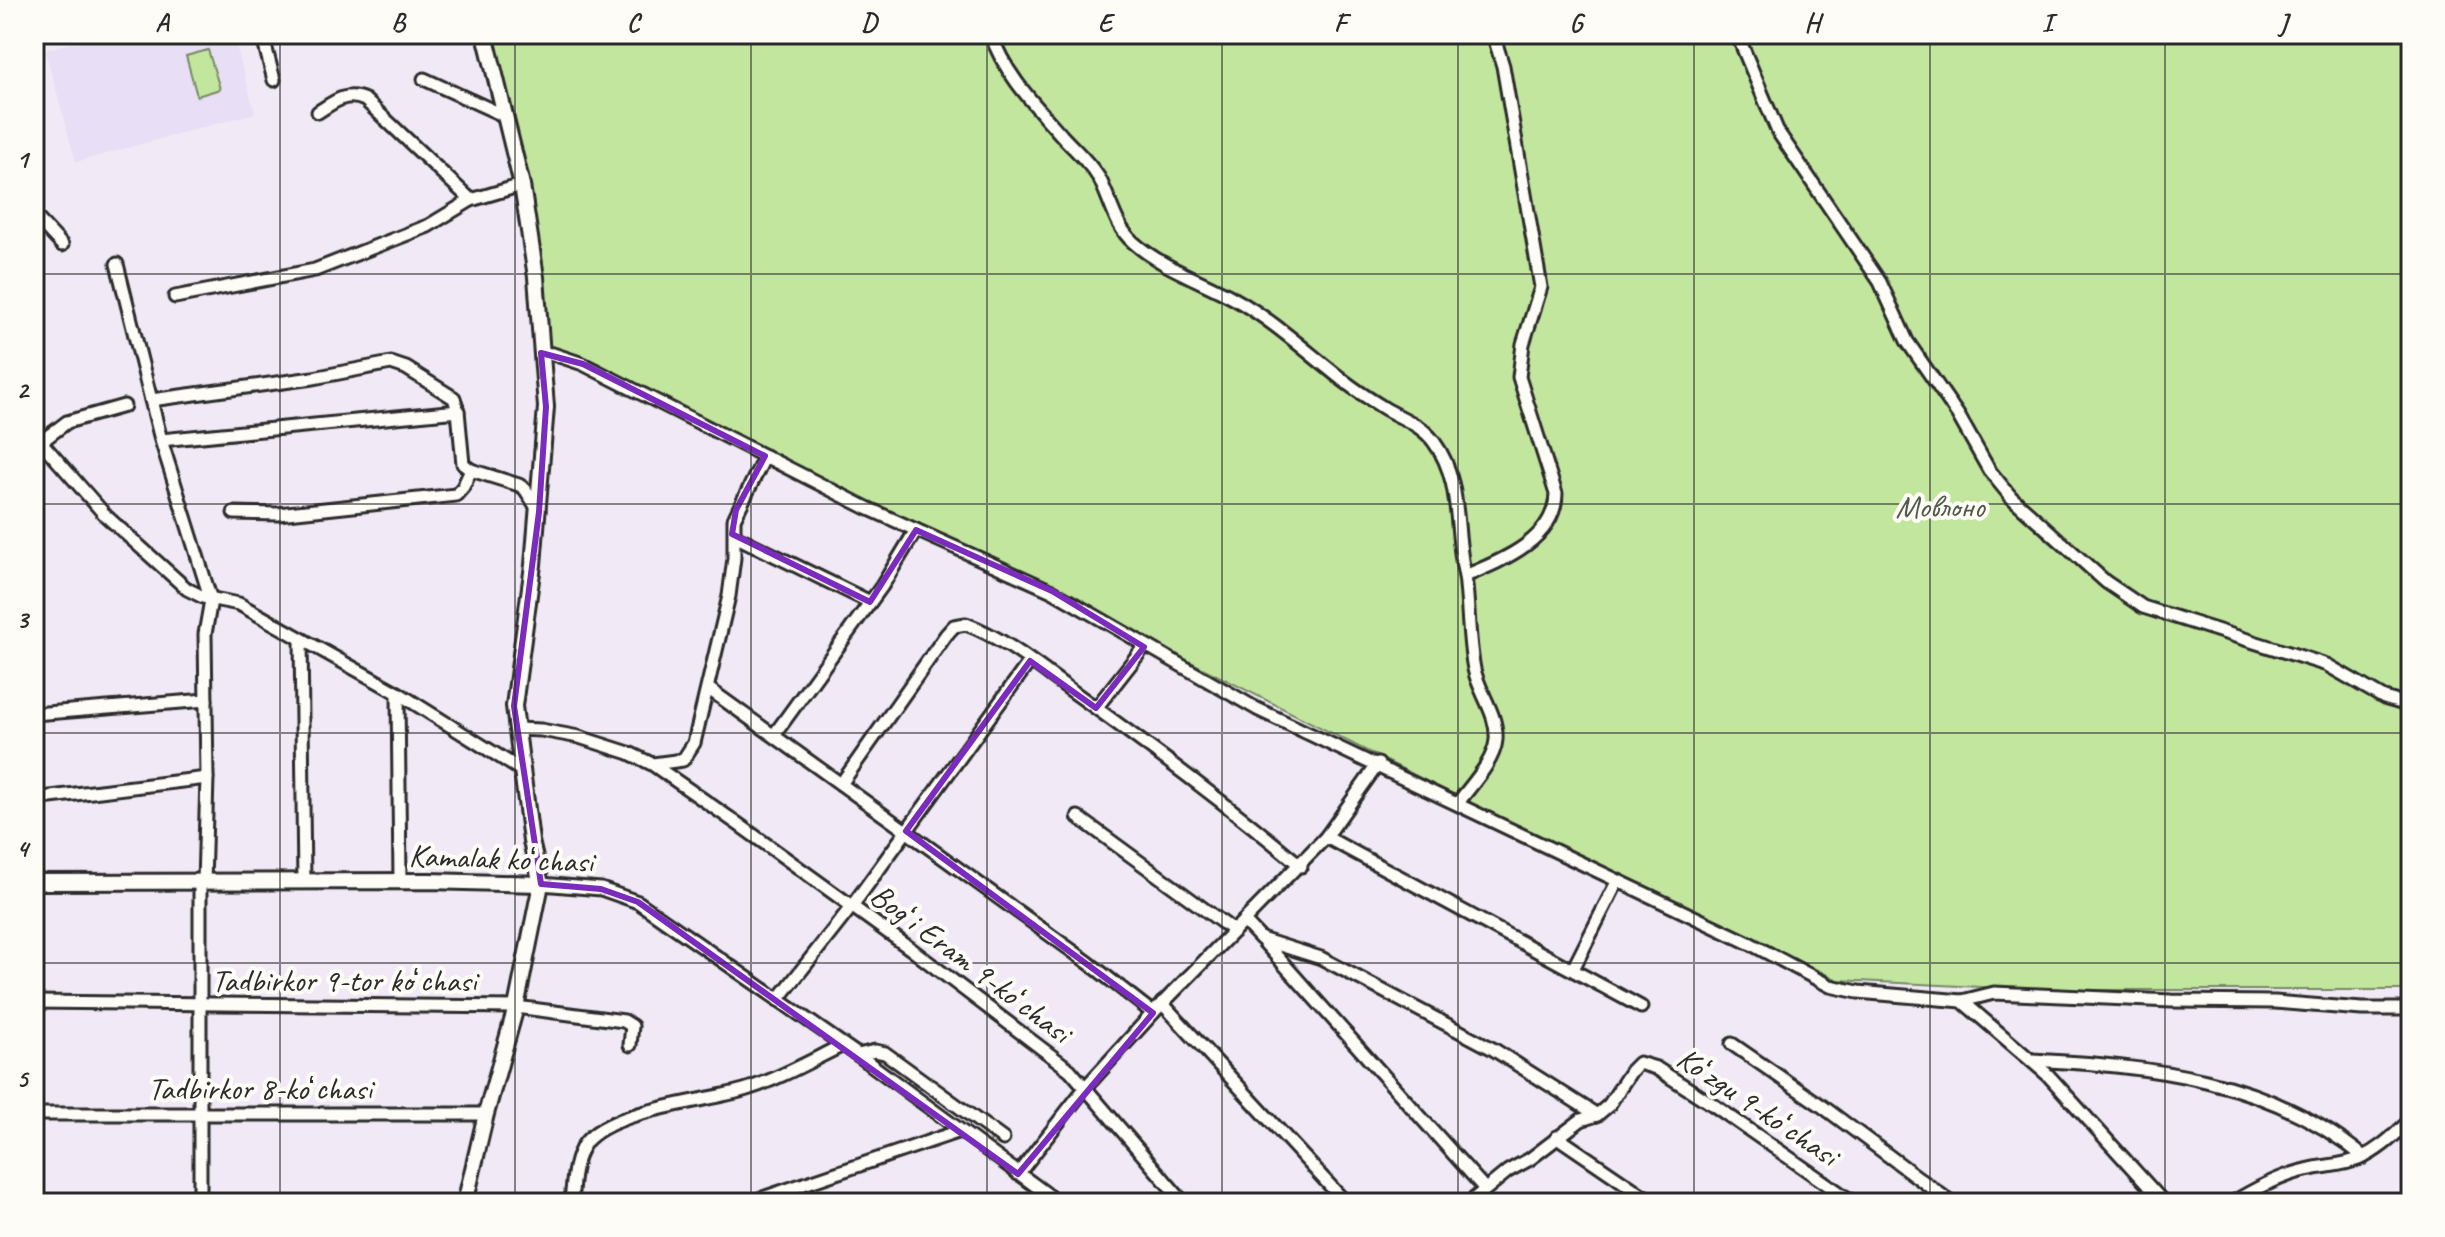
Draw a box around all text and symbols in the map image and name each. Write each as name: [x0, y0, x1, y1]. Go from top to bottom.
text: A: [155, 6, 170, 39]
text: B: [391, 6, 407, 39]
text: C: [627, 6, 643, 39]
text: D: [861, 6, 879, 39]
text: E: [1098, 6, 1116, 39]
text: F: [1334, 6, 1352, 39]
text: G: [1570, 6, 1586, 39]
text: H: [1805, 6, 1825, 39]
text: I: [2042, 6, 2059, 39]
text: J: [2277, 6, 2292, 39]
text: 1: [16, 143, 31, 176]
text: 2: [16, 373, 30, 406]
park label: Мовлоно: [1895, 486, 1986, 527]
text: 3: [16, 603, 30, 636]
text: 4: [16, 832, 31, 865]
street label: Kamalak koʻchasi: [408, 835, 598, 882]
street label: Bogʻi Eram 9-koʻchasi: [862, 875, 1082, 1055]
street label: Tadbirkor 9-tor koʻchasi: [212, 960, 480, 1001]
street label: Koʻzgu 9-koʻchasi: [1669, 1037, 1850, 1178]
text: 5: [16, 1062, 30, 1095]
street label: Tadbirkor 8-koʻchasi: [148, 1068, 376, 1109]

